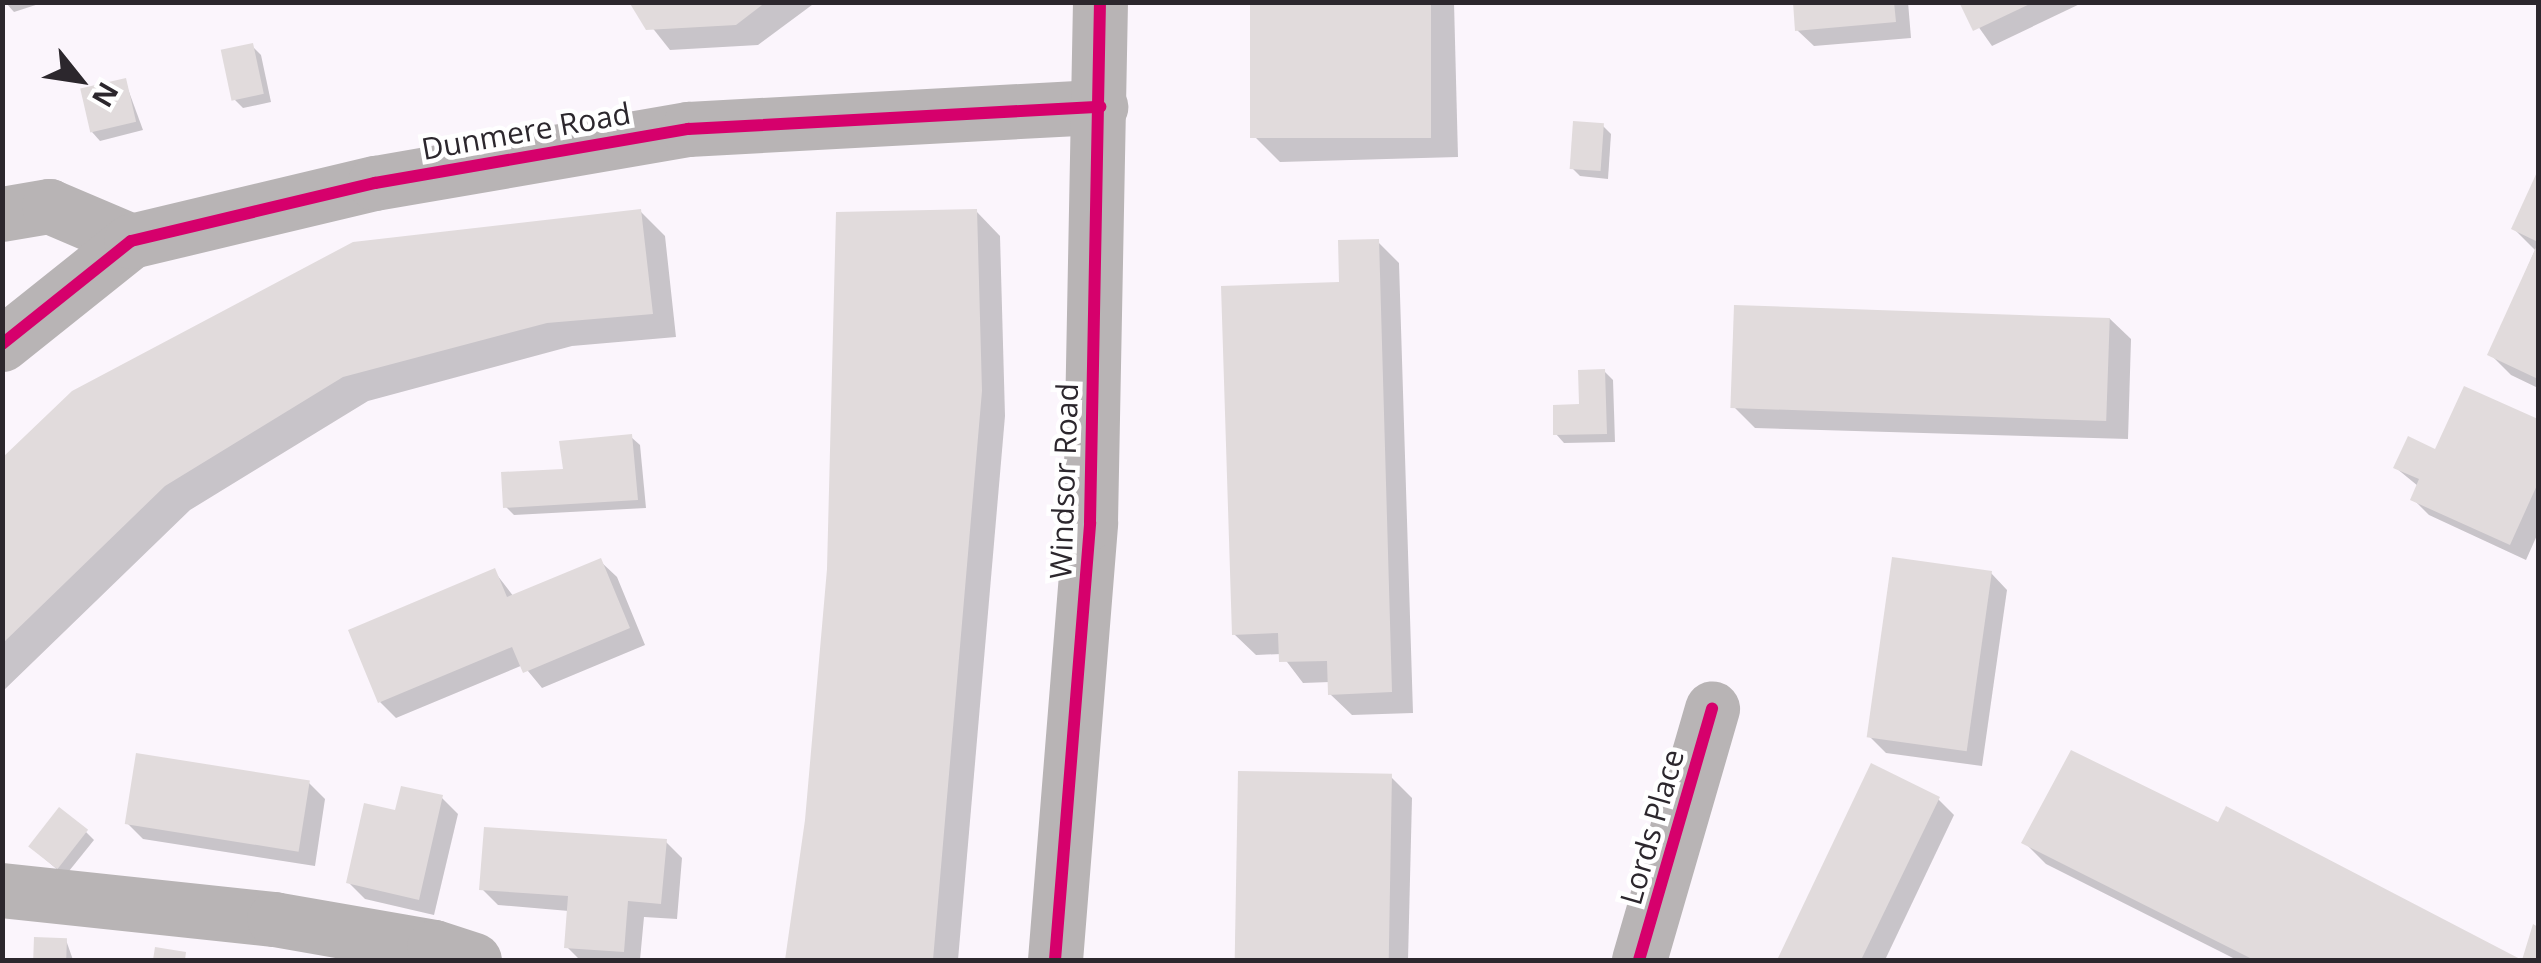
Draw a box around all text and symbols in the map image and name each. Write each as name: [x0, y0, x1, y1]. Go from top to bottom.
north arrow: [30, 30, 130, 130]
text: N: [84, 76, 128, 114]
street label: Dunmere Road: [419, 95, 633, 167]
street label: Windsor Road: [1043, 382, 1085, 580]
street label: Lords Place: [1613, 745, 1691, 909]

